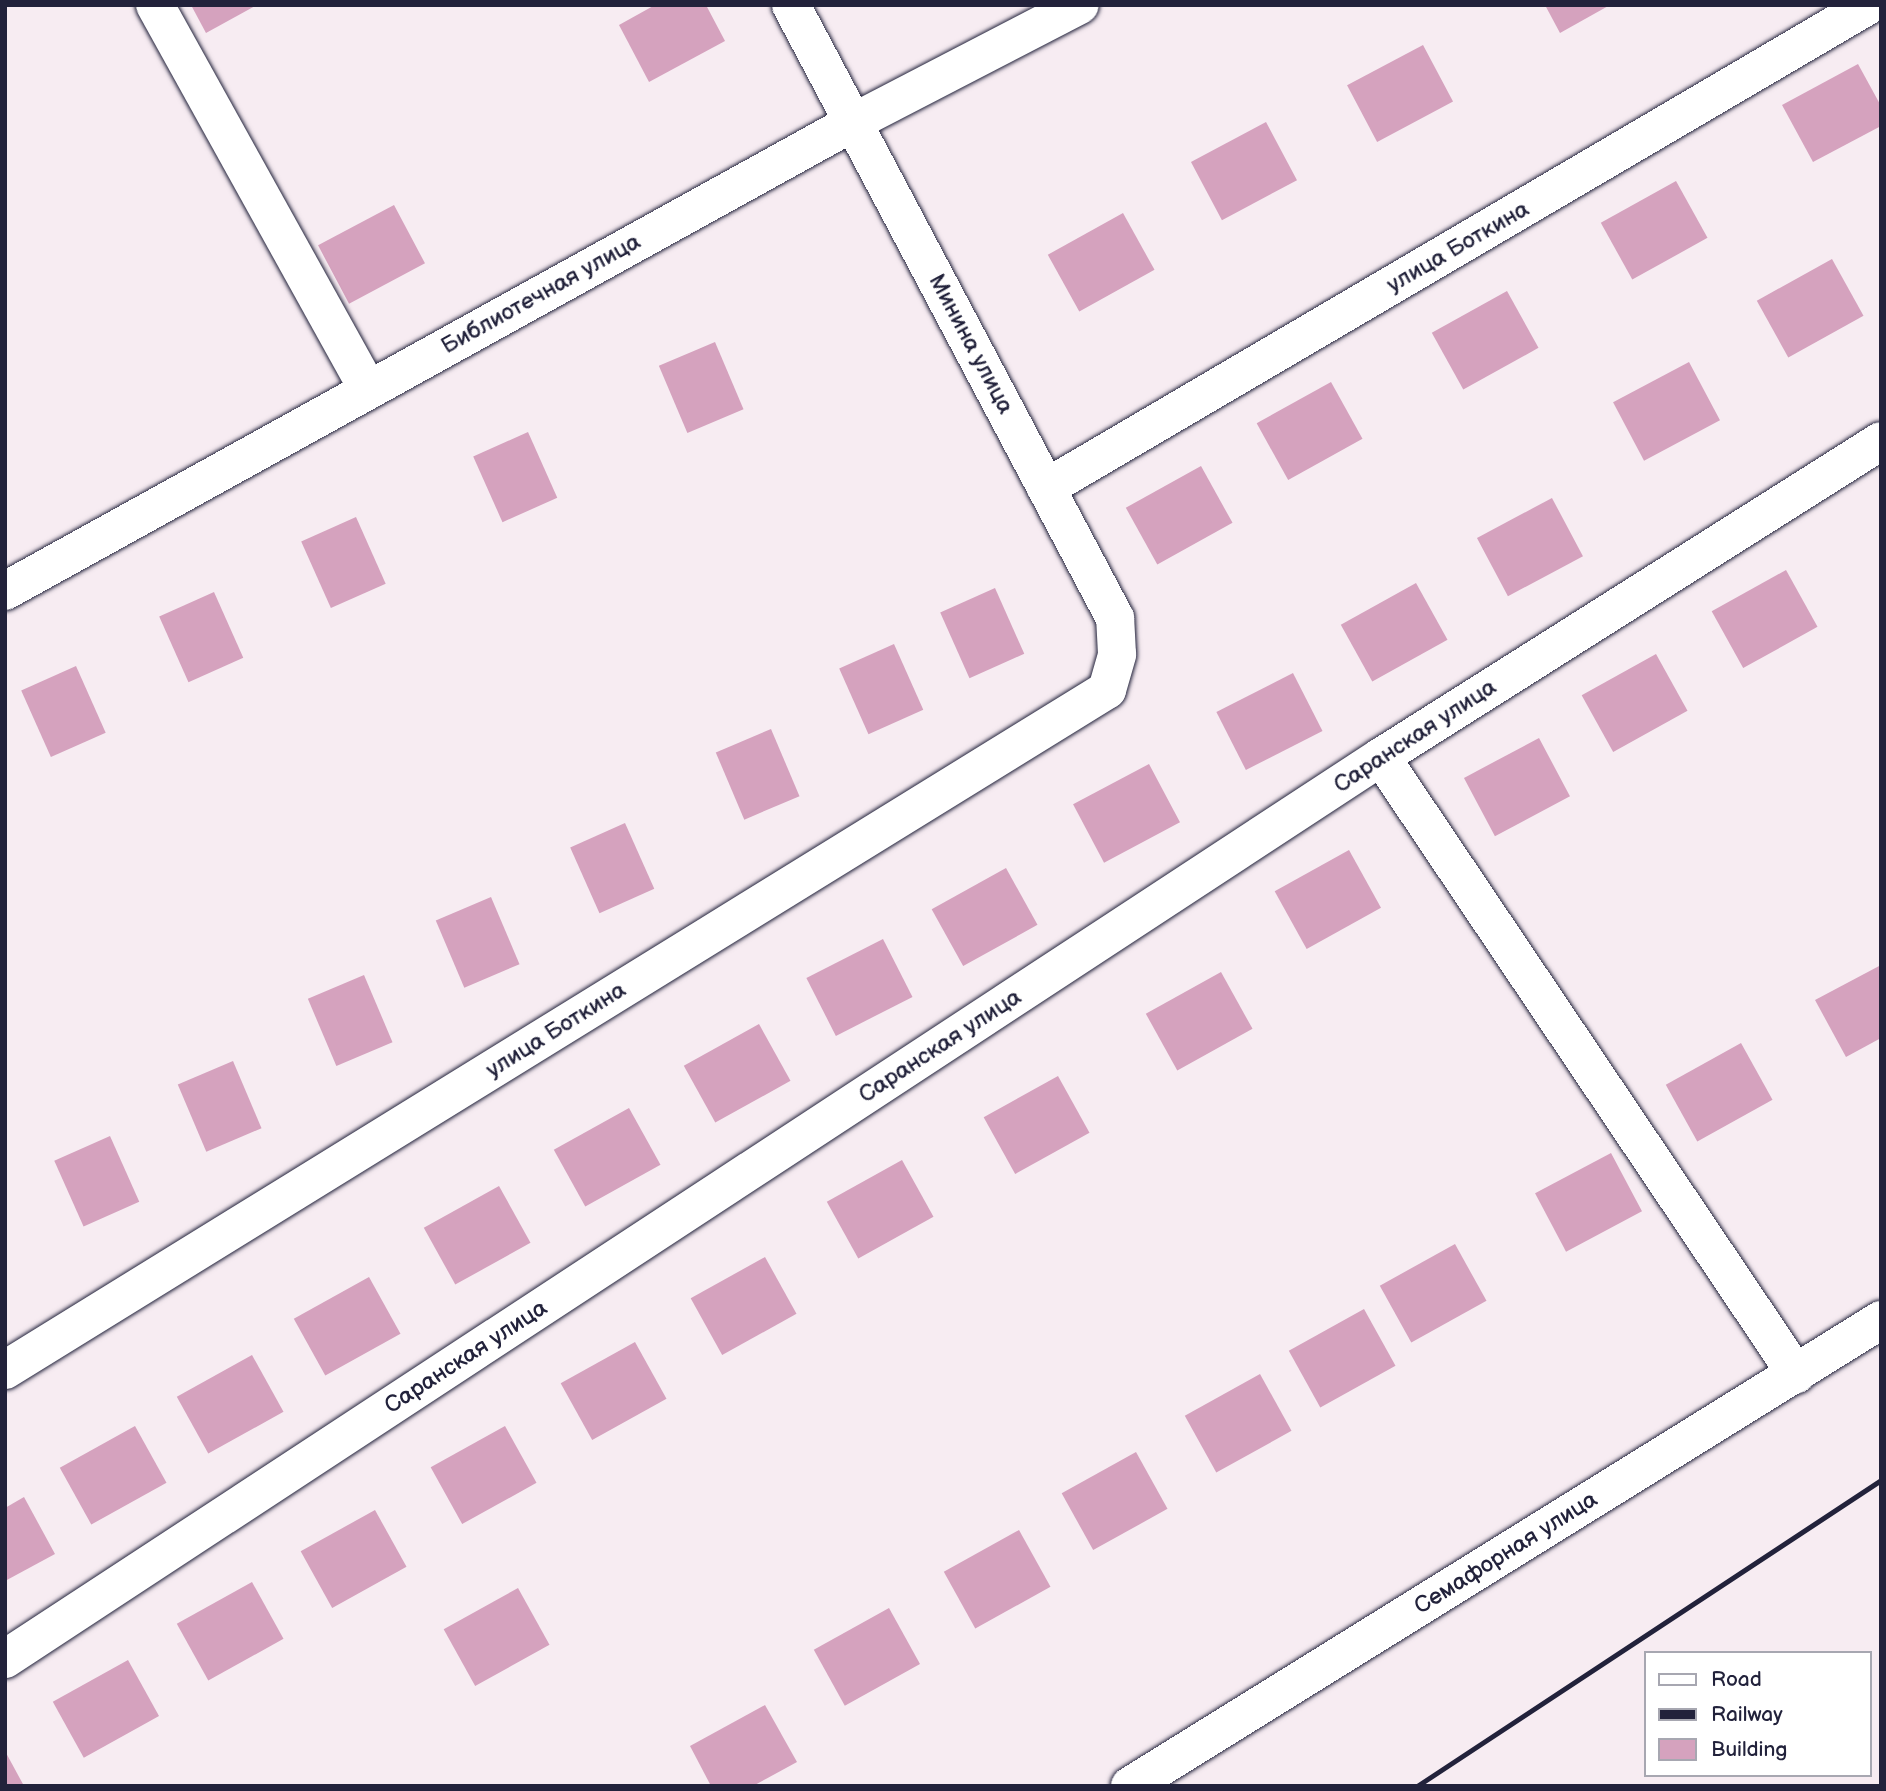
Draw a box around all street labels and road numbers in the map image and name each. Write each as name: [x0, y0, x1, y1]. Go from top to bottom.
street label: улица Боткина: [1382, 195, 1534, 299]
street label: Библиотечная улица: [437, 228, 645, 360]
street label: Минина улица: [923, 269, 1019, 419]
street label: Саранская улица: [1329, 673, 1501, 799]
street label: улица Боткина: [481, 976, 631, 1084]
street label: Саранская улица: [854, 983, 1026, 1109]
street label: Саранская улица: [380, 1294, 552, 1420]
street label: Семафорная улица: [1409, 1485, 1603, 1621]

